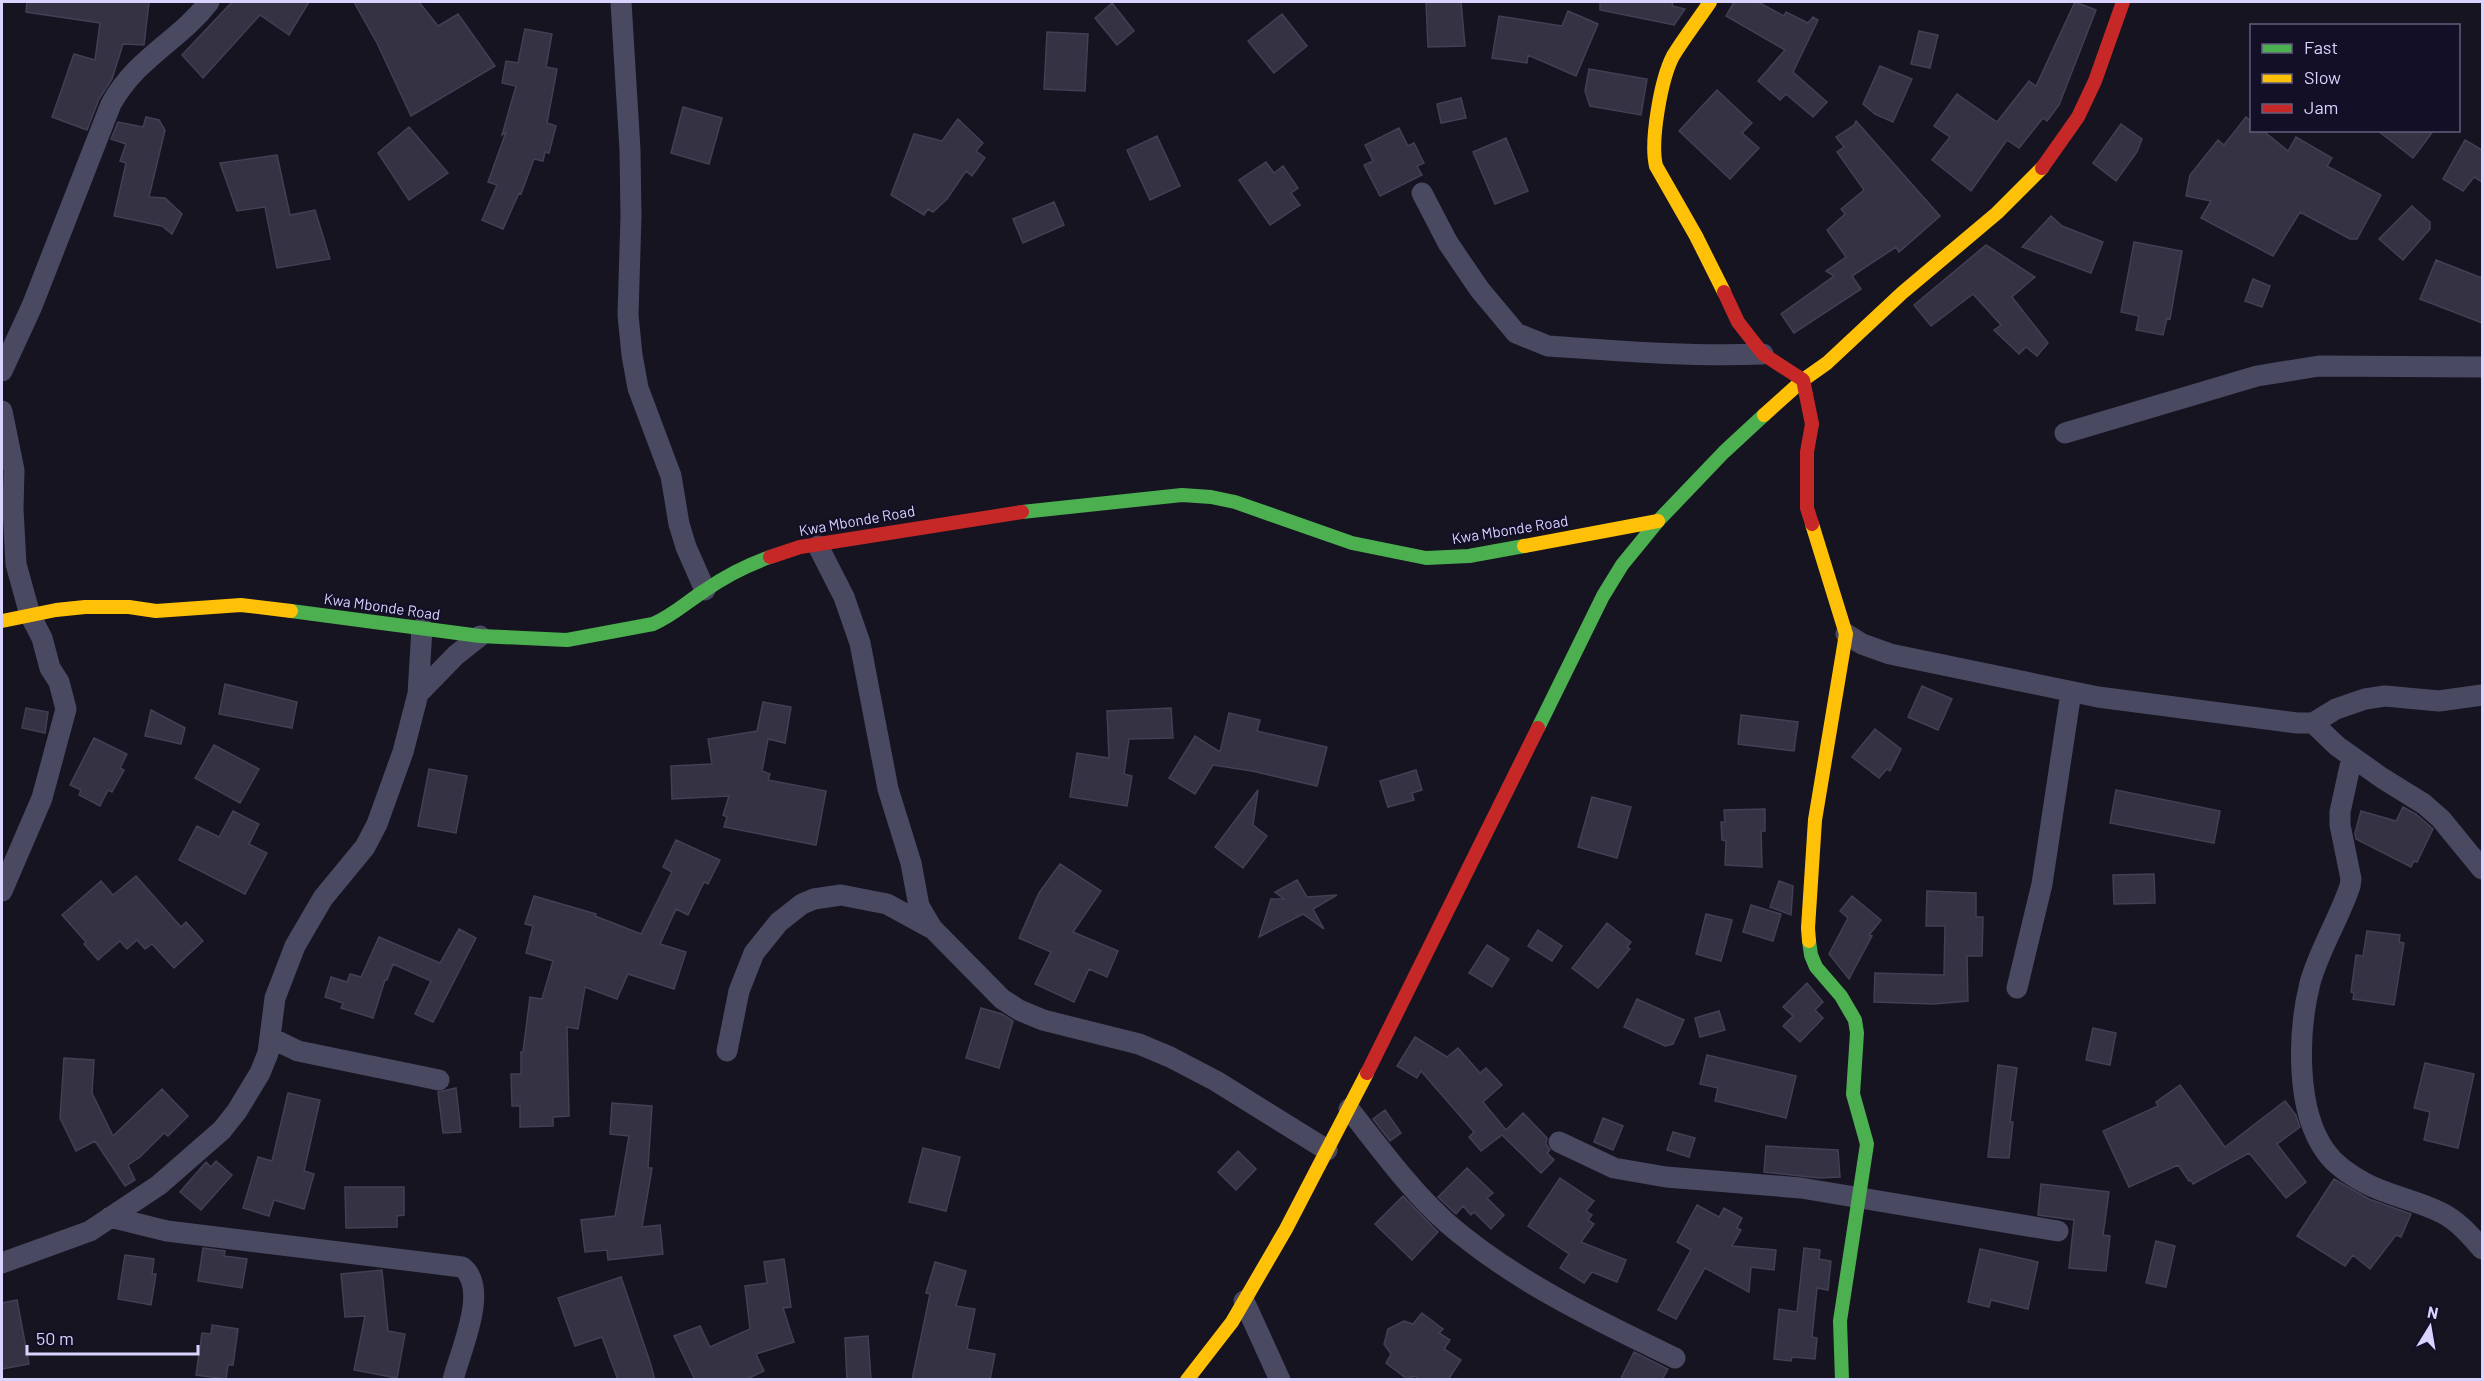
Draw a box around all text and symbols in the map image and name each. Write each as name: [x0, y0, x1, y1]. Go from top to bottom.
legend: [2250, 24, 2460, 132]
text: Fast: [2304, 36, 2338, 58]
text: Slow: [2304, 66, 2341, 88]
text: Jam: [2304, 96, 2338, 118]
street label: Kwa Mbonde Road: [797, 501, 916, 539]
street label: Kwa Mbonde Road: [1450, 511, 1569, 547]
street label: Kwa Mbonde Road: [323, 589, 442, 623]
north arrow: [2400, 1297, 2460, 1357]
text: N: [2426, 1301, 2440, 1322]
scale bar: [27, 1318, 198, 1356]
text: 50 m: [36, 1327, 74, 1349]

